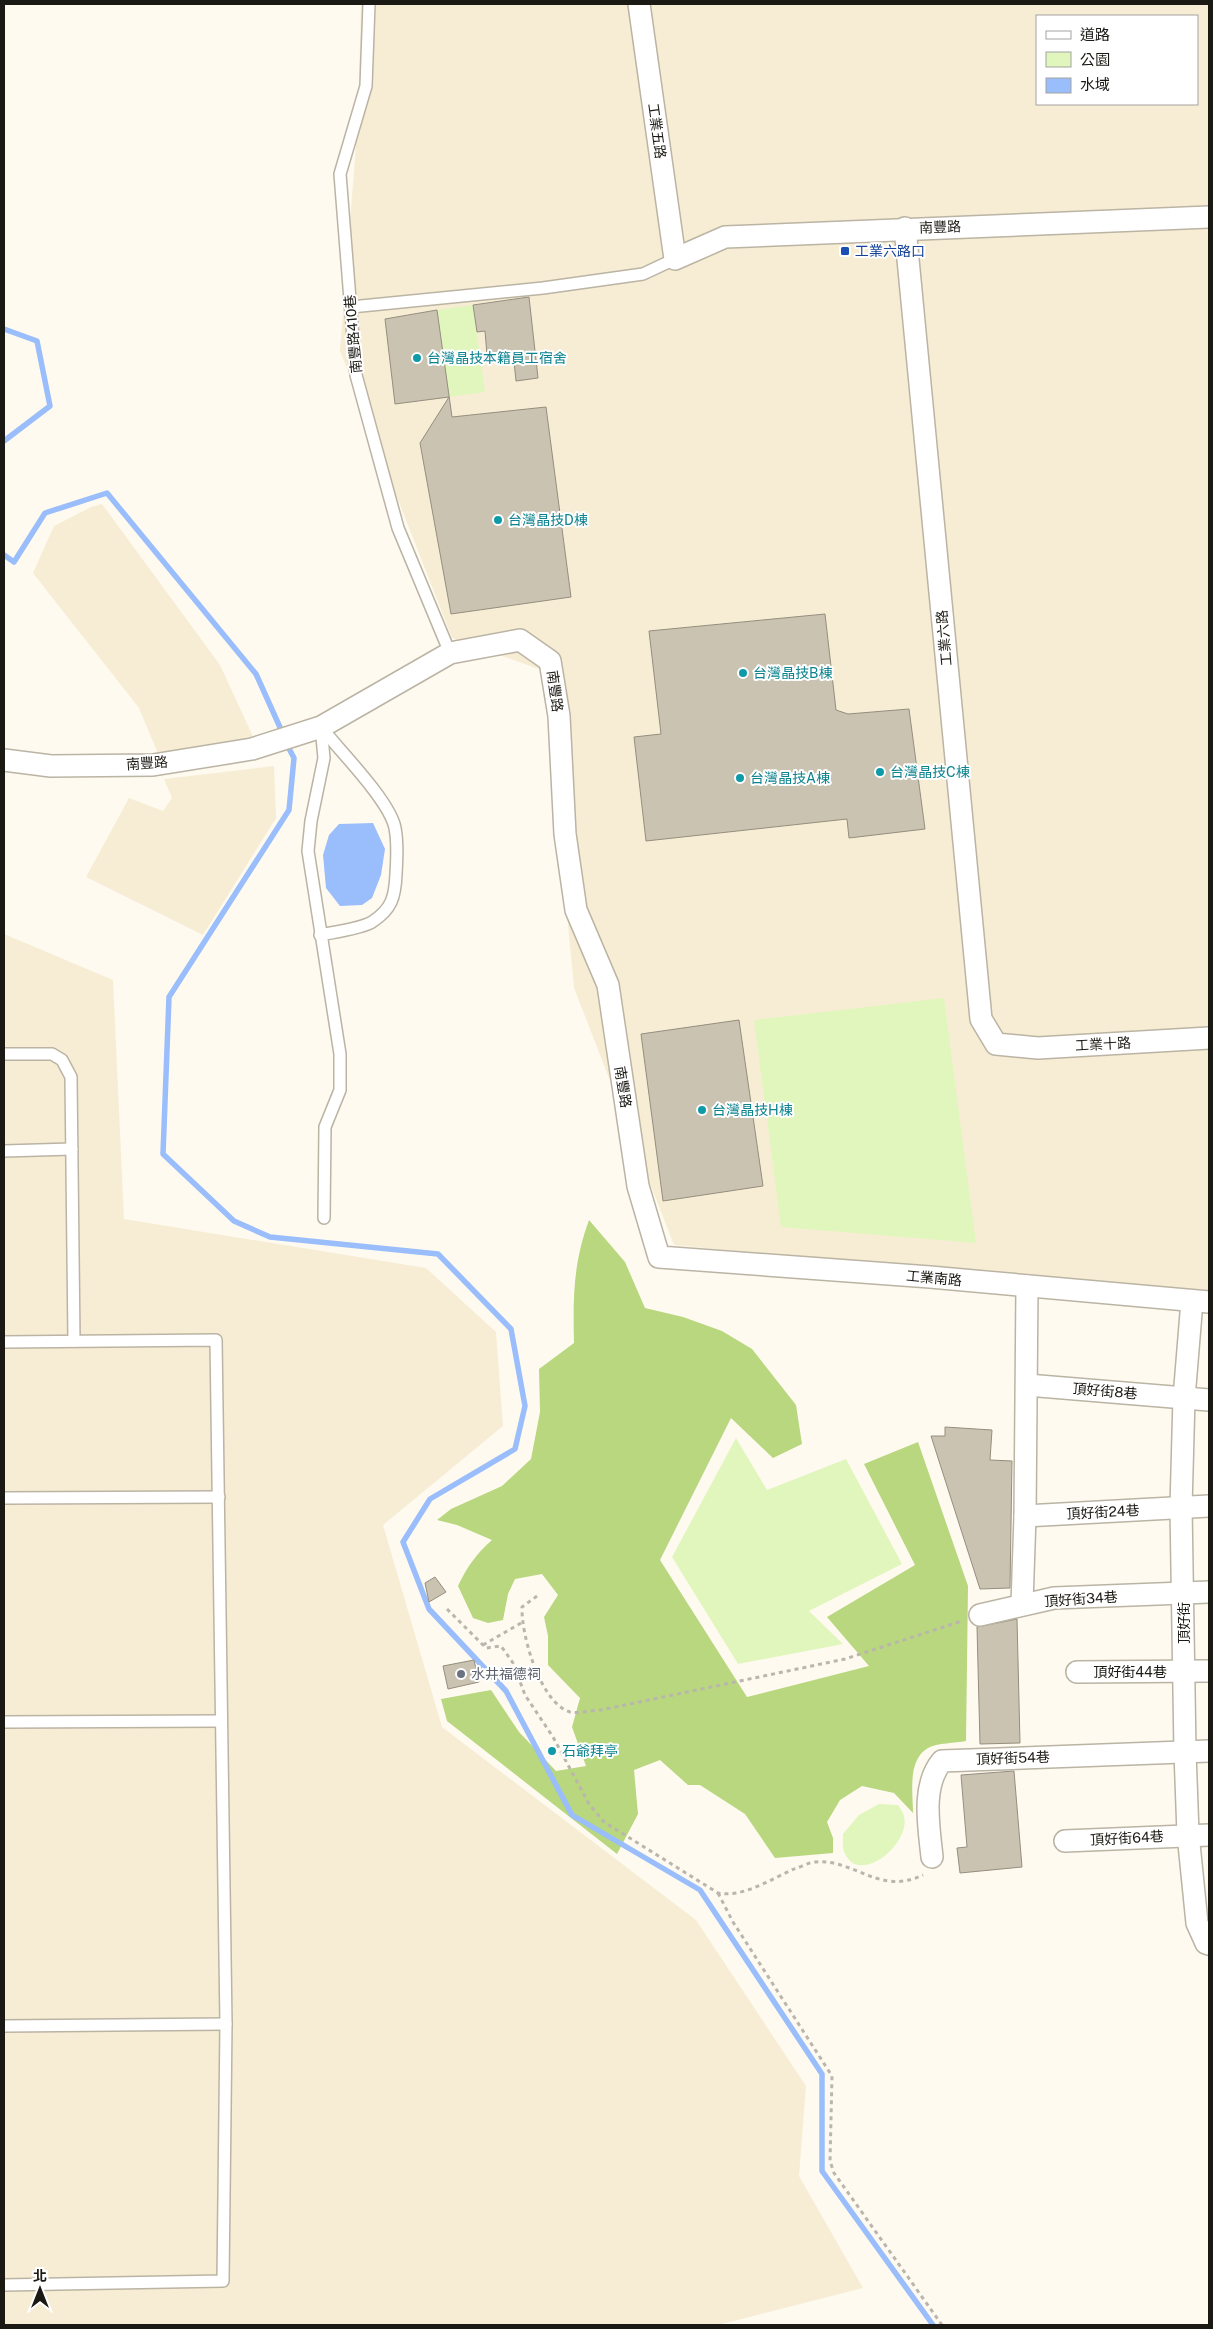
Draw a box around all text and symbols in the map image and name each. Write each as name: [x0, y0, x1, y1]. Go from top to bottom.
legend: [1036, 15, 1198, 105]
text: 道路: [1080, 26, 1110, 43]
text: 公園: [1080, 51, 1110, 68]
text: 水域: [1080, 76, 1110, 93]
street label: 工業五路: [645, 102, 669, 160]
street label: 南豐路: [919, 218, 961, 236]
place label: 工業六路口: [855, 243, 925, 259]
marker: 工業六路口: [839, 245, 851, 257]
street label: 南豐路410巷: [342, 294, 364, 374]
place label: 台灣晶技本籍員工宿舍: [427, 350, 567, 366]
marker: 台灣晶技本籍員工宿舍: [411, 352, 423, 364]
place label: 台灣晶技D棟: [508, 512, 588, 528]
marker: 台灣晶技D棟: [492, 514, 504, 526]
street label: 工業六路: [934, 609, 954, 667]
place label: 台灣晶技B棟: [753, 665, 832, 681]
marker: 台灣晶技B棟: [737, 667, 749, 679]
street label: 南豐路: [544, 669, 566, 713]
street label: 南豐路: [125, 754, 169, 772]
place label: 台灣晶技C棟: [890, 764, 970, 780]
marker: 台灣晶技C棟: [874, 766, 886, 778]
place label: 台灣晶技A棟: [750, 770, 830, 786]
marker: 台灣晶技A棟: [734, 772, 746, 784]
street label: 工業十路: [1075, 1035, 1131, 1053]
street label: 南豐路: [612, 1065, 634, 1109]
place label: 台灣晶技H棟: [712, 1102, 793, 1118]
marker: 台灣晶技H棟: [696, 1104, 708, 1116]
street label: 工業南路: [905, 1268, 963, 1288]
street label: 頂好街8巷: [1072, 1380, 1138, 1402]
street label: 頂好街24巷: [1066, 1502, 1140, 1522]
street label: 頂好街34巷: [1044, 1588, 1118, 1610]
street label: 頂好街: [1176, 1602, 1192, 1644]
street label: 頂好街44巷: [1093, 1664, 1167, 1680]
place label: 水井福德祠: [471, 1666, 541, 1682]
marker: 水井福德祠: [455, 1668, 467, 1680]
place label: 石爺拜亭: [562, 1743, 618, 1759]
marker: 石爺拜亭: [546, 1745, 558, 1757]
street label: 頂好街54巷: [976, 1749, 1050, 1767]
street label: 頂好街64巷: [1090, 1828, 1164, 1848]
north arrow: [15, 2264, 65, 2314]
text: 北: [33, 2268, 47, 2284]

